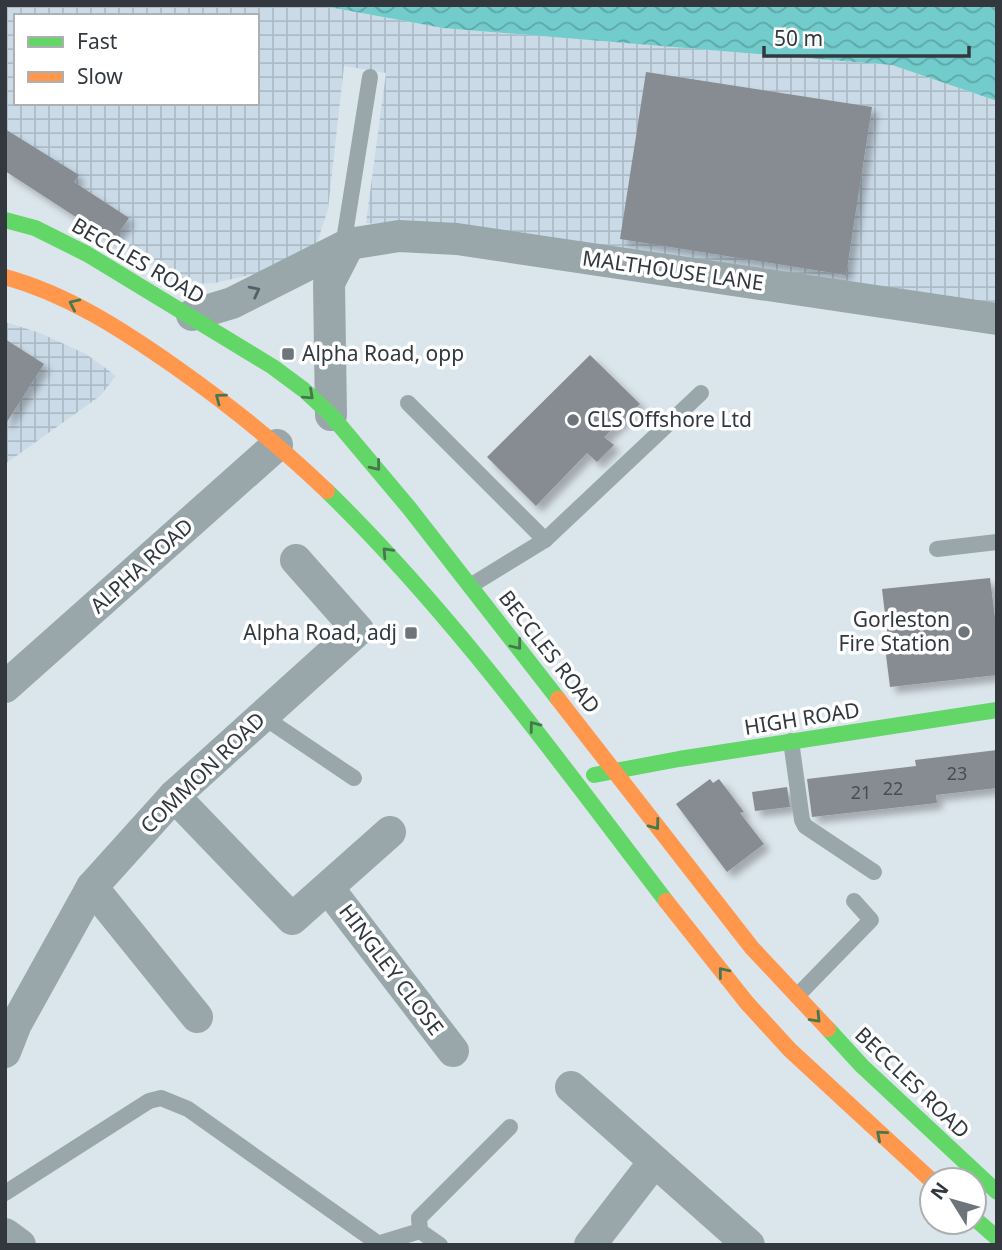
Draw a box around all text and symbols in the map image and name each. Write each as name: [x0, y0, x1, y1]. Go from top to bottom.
legend: [14, 14, 259, 105]
scale bar: [764, 14, 969, 58]
text: 50 m: [774, 24, 823, 52]
text: Fast: [77, 27, 118, 55]
text: Slow: [77, 62, 123, 90]
street label: BECCLES ROAD: [67, 211, 210, 309]
street label: MALTHOUSE LANE: [581, 243, 766, 297]
one-way arrow: [248, 285, 260, 299]
one-way arrow: [69, 298, 81, 312]
place label: Alpha Road, opp: [302, 339, 464, 367]
marker: Alpha Road, opp: [280, 346, 296, 362]
one-way arrow: [301, 386, 314, 399]
one-way arrow: [215, 394, 228, 406]
place label: CLS Offshore Ltd: [587, 405, 752, 433]
marker: CLS Offshore Ltd: [565, 412, 581, 428]
one-way arrow: [367, 459, 380, 471]
street label: ALPHA ROAD: [84, 512, 199, 619]
one-way arrow: [383, 547, 396, 560]
street label: BECCLES ROAD: [493, 584, 607, 719]
place label: Gorleston Fire Station: [839, 605, 950, 657]
place label: Alpha Road, adj: [243, 618, 397, 646]
marker: Gorleston Fire Station: [956, 624, 972, 640]
marker: Alpha Road, adj: [403, 625, 419, 641]
one-way arrow: [508, 637, 521, 650]
street label: HIGH ROAD: [742, 695, 862, 741]
street label: COMMON ROAD: [134, 706, 271, 839]
one-way arrow: [529, 721, 542, 734]
house number: 23: [947, 761, 967, 785]
house number: 22: [883, 776, 903, 800]
house number: 21: [851, 780, 871, 804]
one-way arrow: [646, 817, 659, 829]
street label: HINGLEY CLOSE: [333, 898, 450, 1041]
one-way arrow: [718, 968, 731, 980]
one-way arrow: [807, 1010, 820, 1023]
street label: BECCLES ROAD: [849, 1020, 976, 1144]
one-way arrow: [876, 1131, 889, 1143]
north arrow: [918, 1166, 988, 1236]
text: N: [924, 1177, 954, 1205]

